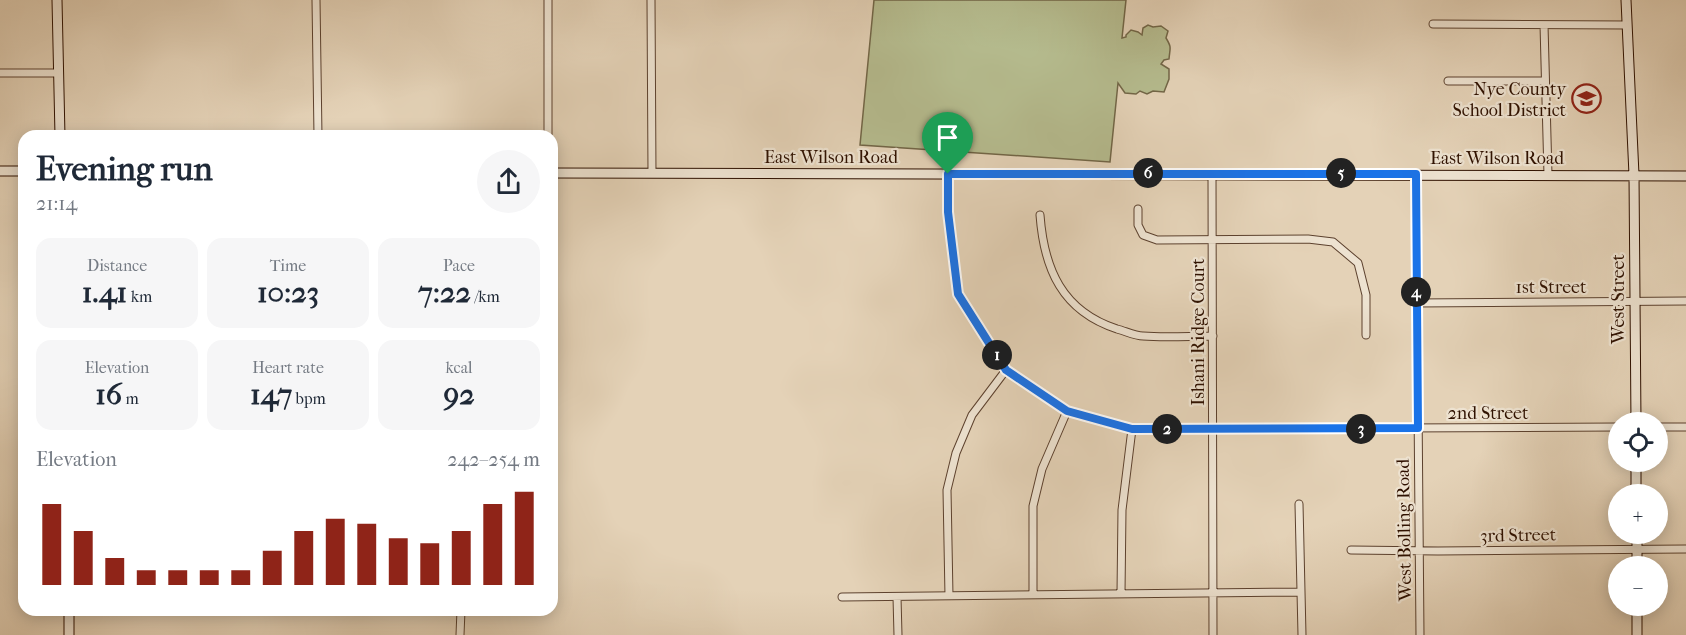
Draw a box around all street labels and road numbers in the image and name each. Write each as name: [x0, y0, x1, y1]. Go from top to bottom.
street label: East Wilson Road: [764, 147, 898, 168]
street label: East Wilson Road: [1430, 148, 1564, 169]
street label: West Street: [1608, 254, 1629, 345]
street label: Ishani Ridge Court: [1188, 258, 1209, 406]
street label: 1st Street: [1516, 277, 1587, 298]
street label: 2nd Street: [1448, 403, 1529, 424]
street label: West Bolling Road: [1393, 458, 1416, 602]
street label: 3rd Street: [1480, 524, 1557, 547]

